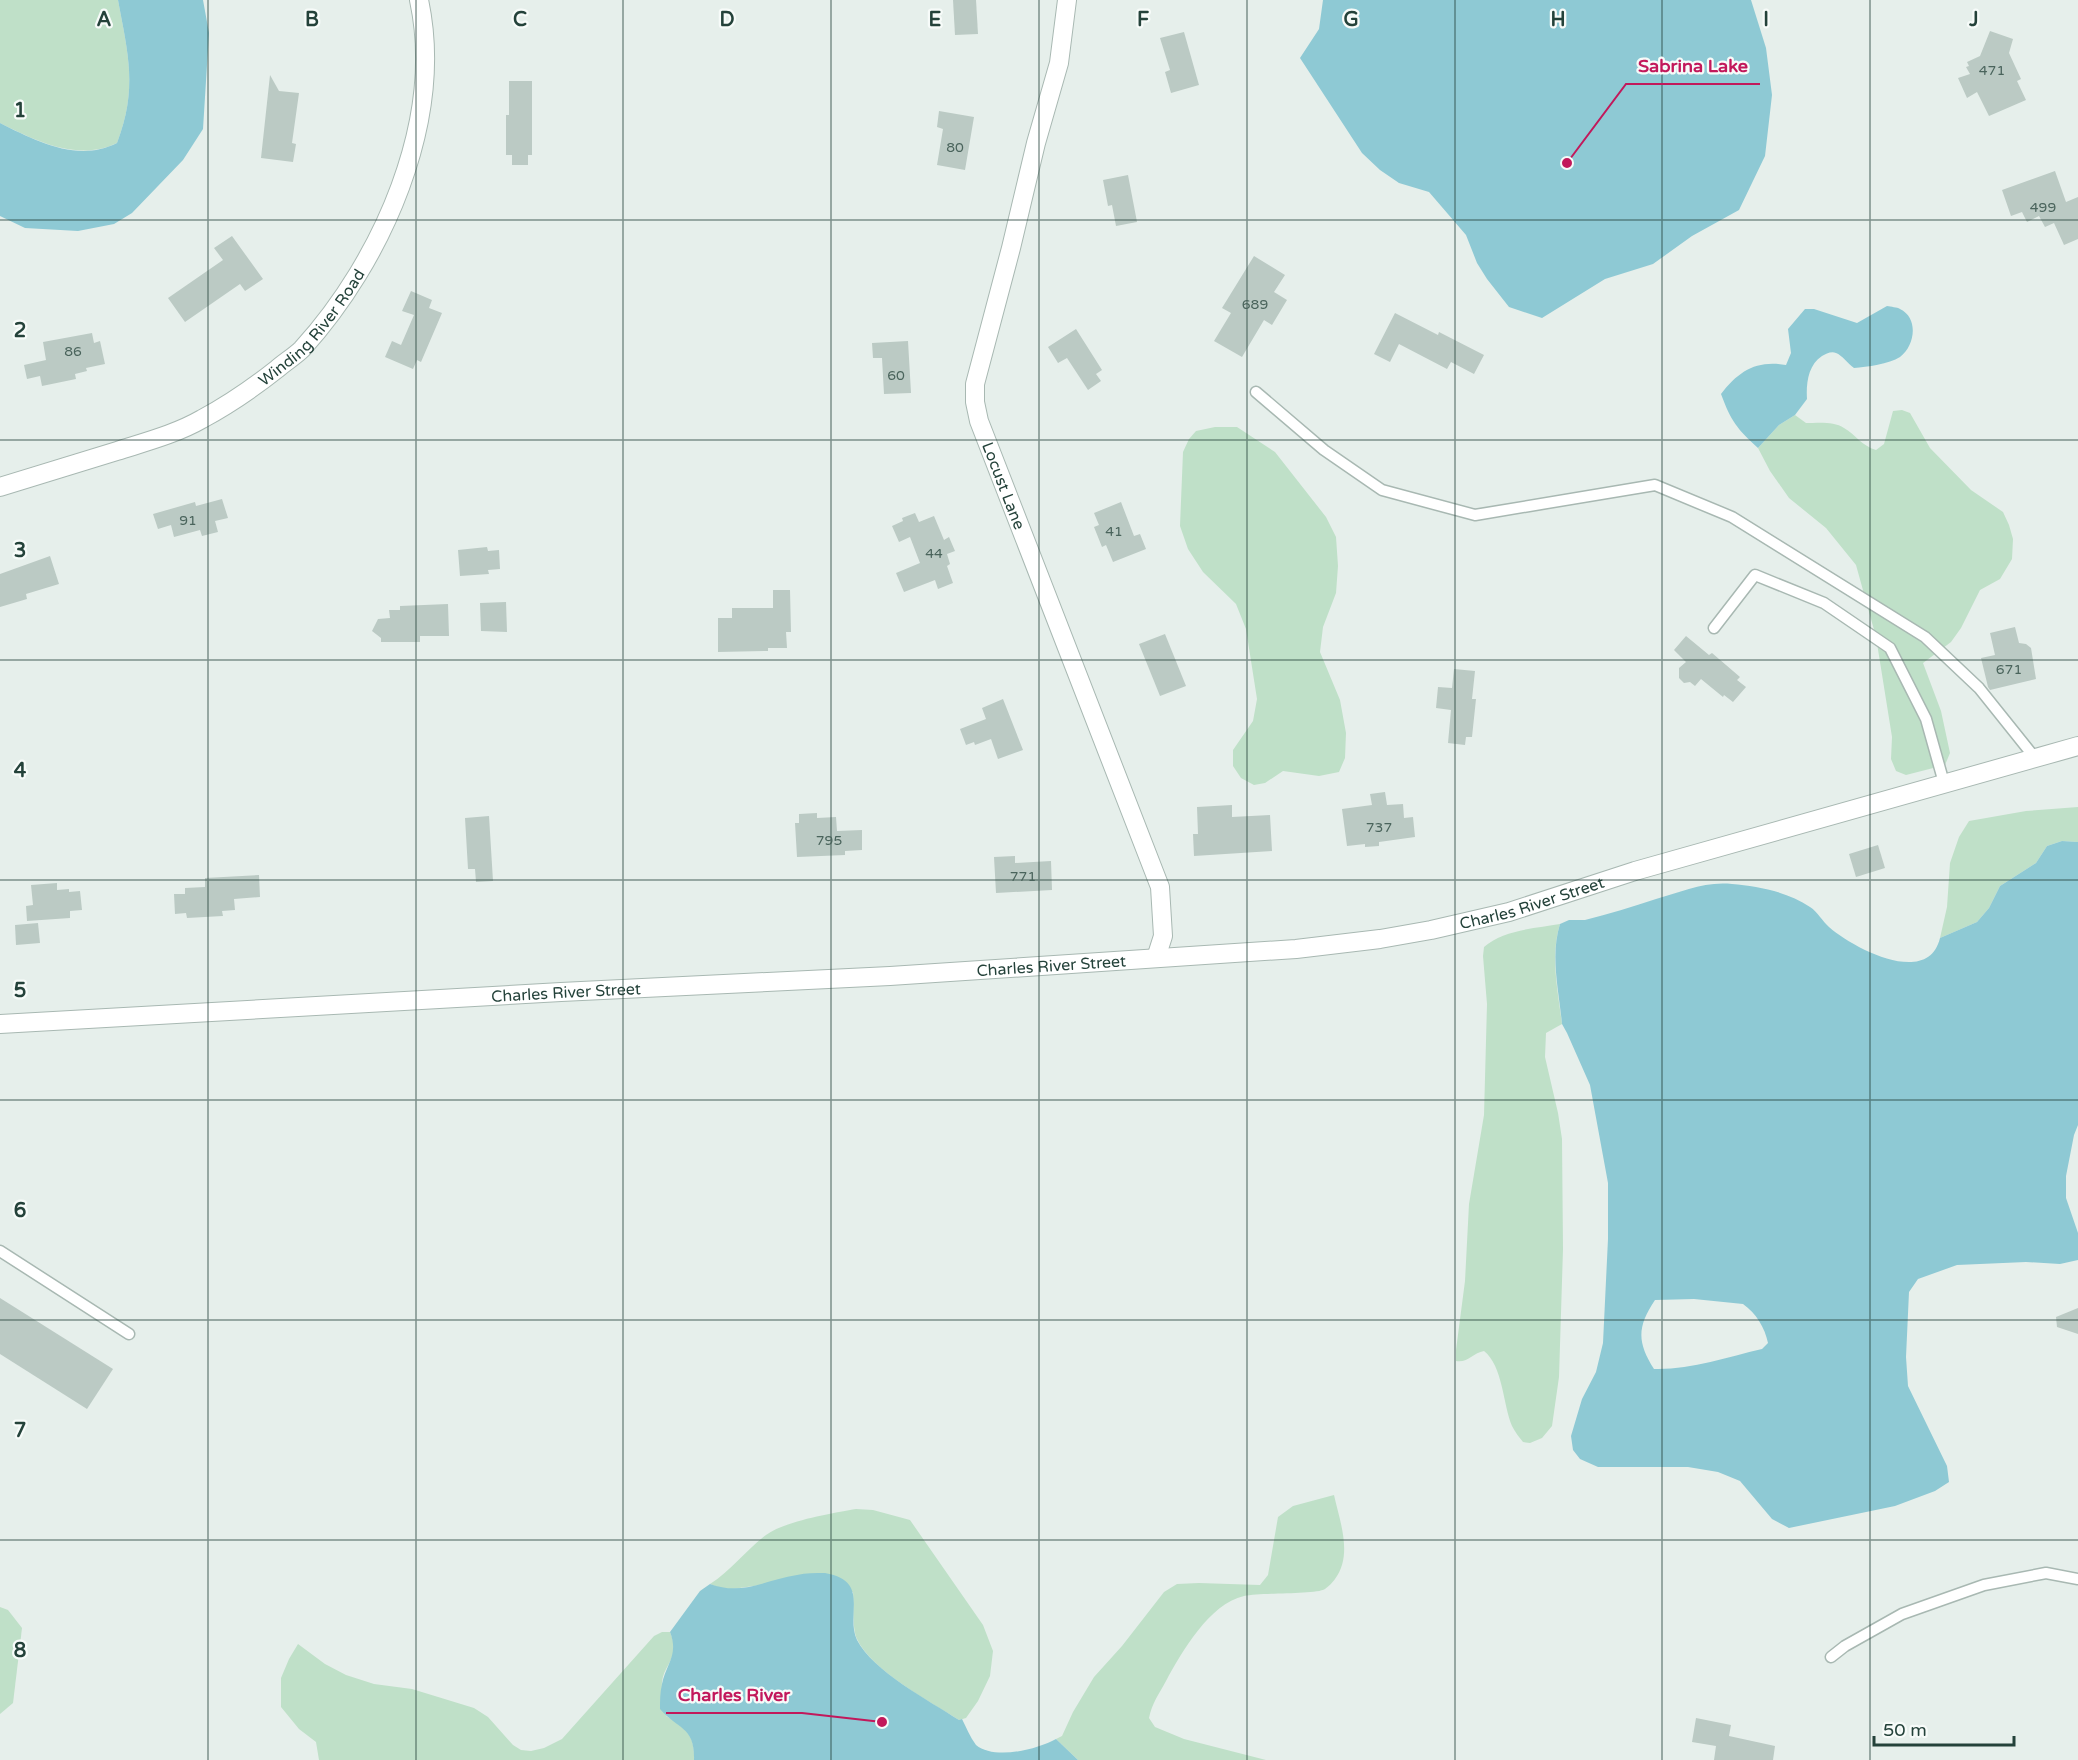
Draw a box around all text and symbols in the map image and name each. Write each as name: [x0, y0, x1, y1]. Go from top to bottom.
text: A: [97, 8, 112, 32]
text: B: [305, 8, 319, 32]
text: C: [513, 8, 527, 32]
text: D: [719, 8, 735, 32]
text: E: [929, 8, 942, 32]
text: F: [1137, 8, 1149, 32]
text: G: [1343, 8, 1359, 32]
text: H: [1550, 8, 1566, 32]
text: I: [1763, 8, 1769, 32]
text: J: [1968, 8, 1979, 32]
callout: Sabrina Lake: [1626, 48, 1760, 84]
text: Sabrina Lake: [1638, 55, 1748, 77]
house number: 471: [1979, 62, 2005, 79]
text: 1: [14, 99, 26, 123]
house number: 80: [946, 139, 964, 156]
house number: 499: [2030, 199, 2056, 216]
street label: Winding River Road: [255, 266, 370, 391]
house number: 689: [1242, 296, 1268, 313]
text: 2: [14, 319, 26, 343]
house number: 86: [64, 343, 82, 360]
house number: 60: [887, 367, 905, 384]
street label: Locust Lane: [977, 439, 1029, 532]
house number: 91: [179, 512, 197, 529]
house number: 41: [1105, 523, 1123, 540]
text: 3: [14, 539, 26, 563]
house number: 44: [925, 545, 943, 562]
house number: 671: [1996, 661, 2022, 678]
text: 4: [14, 759, 27, 783]
house number: 737: [1366, 819, 1392, 836]
house number: 795: [816, 832, 842, 849]
house number: 771: [1010, 868, 1036, 885]
street label: Charles River Street: [1458, 873, 1607, 934]
street label: Charles River Street: [976, 951, 1127, 981]
text: 5: [14, 979, 26, 1003]
street label: Charles River Street: [491, 979, 641, 1007]
text: 6: [14, 1199, 26, 1223]
text: 7: [14, 1419, 26, 1443]
text: 8: [14, 1639, 26, 1663]
callout: Charles River: [666, 1677, 802, 1713]
text: Charles River: [678, 1684, 791, 1706]
scale bar: [1874, 1709, 2014, 1747]
text: 50 m: [1883, 1719, 1927, 1741]

